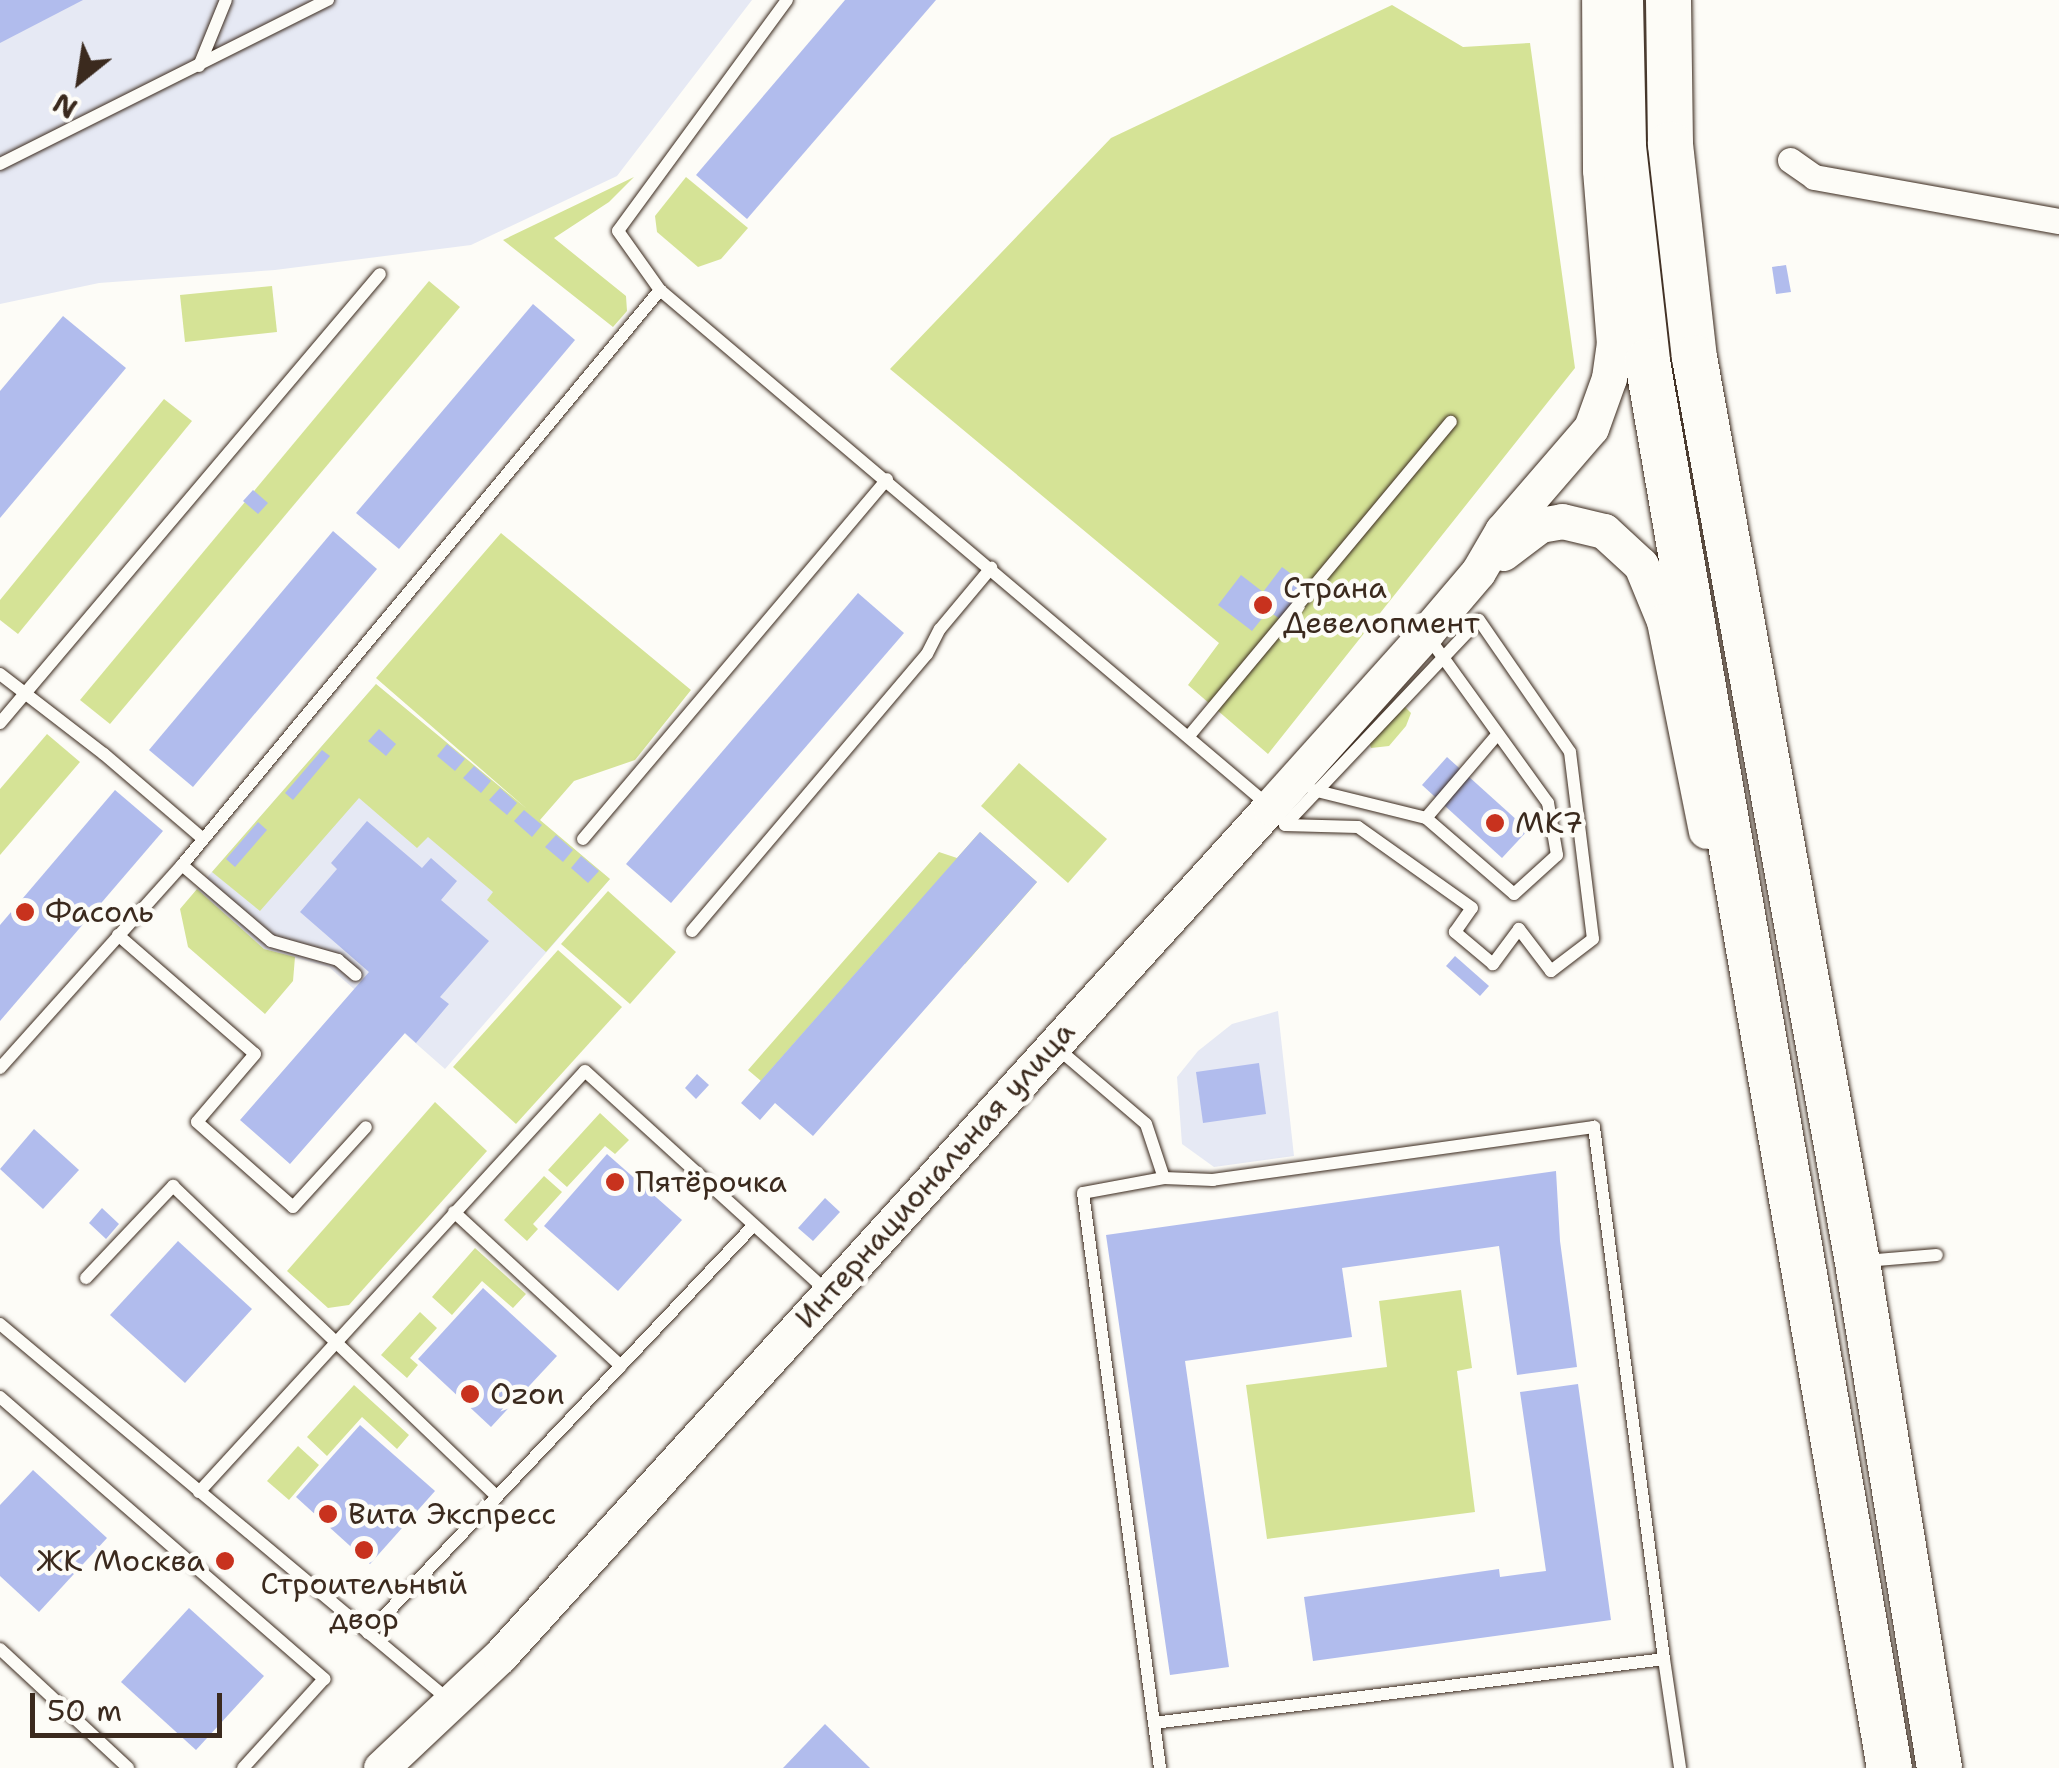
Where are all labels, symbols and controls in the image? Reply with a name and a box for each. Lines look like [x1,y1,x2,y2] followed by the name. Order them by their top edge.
[30,30,130,130] north arrow
[46,84,84,128] text: N
[1283,570,1479,640] place label: Страна Девелопмент
[1252,594,1274,616] marker: Страна Девелопмент
[1515,805,1583,841] place label: МК7
[1484,812,1506,834] marker: МК7
[45,894,154,930] place label: Фасоль
[14,901,36,923] marker: Фасоль
[788,1014,1082,1336] street label: Интернациональная улица
[635,1164,787,1200] place label: Пятёрочка
[604,1171,626,1193] marker: Пятёрочка
[490,1376,565,1412] place label: Ozon
[459,1383,481,1405] marker: Ozon
[348,1496,556,1532] place label: Вита Экспресс
[317,1503,339,1525] marker: Вита Экспресс
[353,1539,375,1561] marker: Строительный двор
[36,1543,205,1579] place label: ЖК Москва
[214,1550,236,1572] marker: ЖК Москва
[260,1566,468,1636] place label: Строительный двор
[35,1673,228,1735] scale bar
[47,1690,122,1731] text: 50 m

